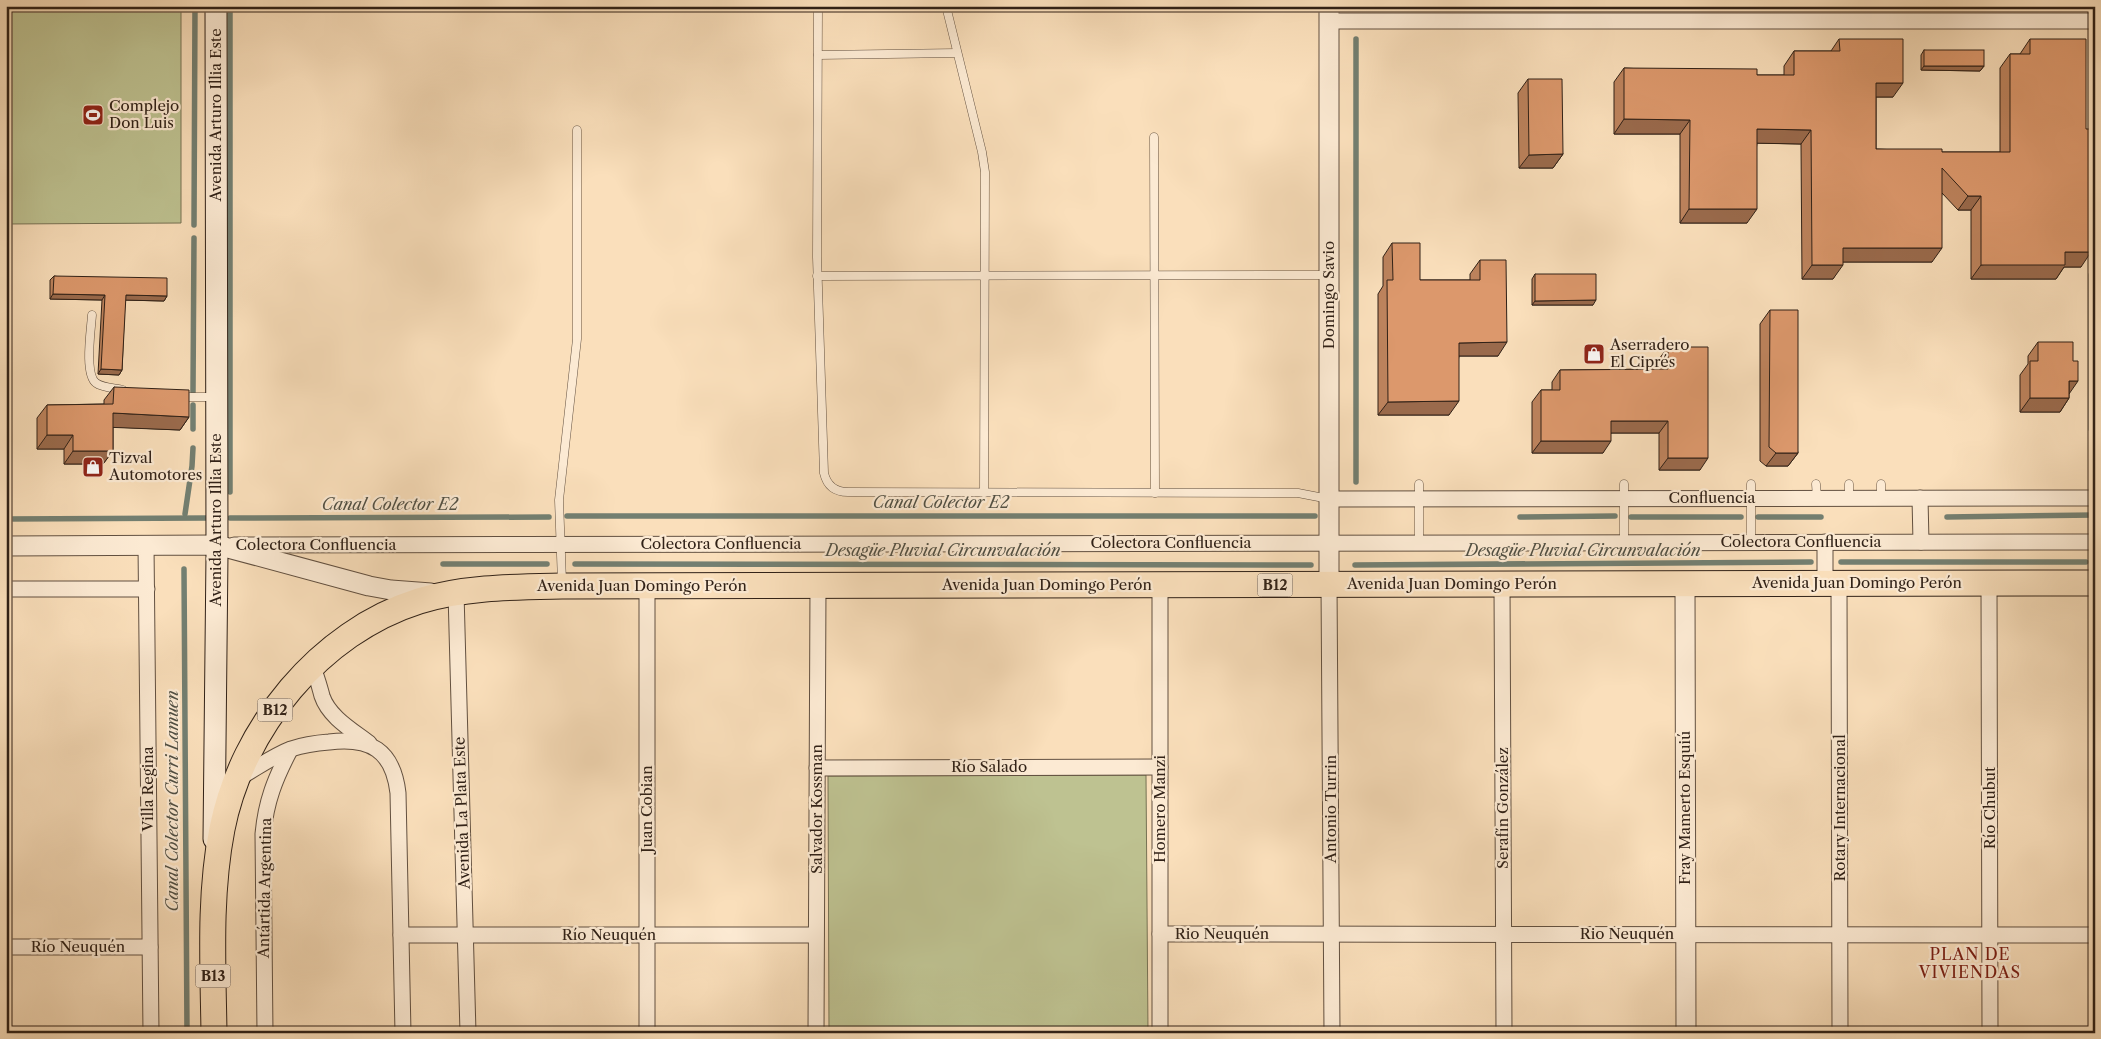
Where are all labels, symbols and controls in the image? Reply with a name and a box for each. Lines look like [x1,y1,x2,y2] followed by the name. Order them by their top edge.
[206,28,225,203] street label: Avenida Arturo Illia Este
[109,96,179,132] place label: Complejo Don Luis
[81,103,105,127] sports icon: Complejo Don Luis
[1319,241,1338,349] street label: Domingo Savio
[1609,335,1689,371] place label: Aserradero El Ciprés
[1582,342,1606,366] shop icon: Aserradero El Ciprés
[206,433,225,608] street label: Avenida Arturo Illia Este
[108,448,202,484] place label: Tizval Automotores
[81,455,105,479] shop icon: Tizval Automotores
[1669,488,1756,507] street label: Confluencia
[873,492,1010,512] water label: Canal Colector E2
[322,494,459,514] water label: Canal Colector E2
[1721,532,1882,551] street label: Colectora Confluencia
[1091,533,1252,552] street label: Colectora Confluencia
[641,534,802,553] street label: Colectora Confluencia
[236,535,397,554] street label: Colectora Confluencia
[823,540,1061,560] water label: Desagüe Pluvial Circunvalación
[1463,540,1701,560] water label: Desagüe Pluvial Circunvalación
[1751,573,1962,592] street label: Avenida Juan Domingo Perón
[1258,574,1292,596] road number: B12
[1346,574,1557,593] street label: Avenida Juan Domingo Perón
[941,575,1152,594] street label: Avenida Juan Domingo Perón
[536,576,747,595] street label: Avenida Juan Domingo Perón
[162,690,182,912] water label: Canal Colector Curri Lamuen
[258,698,292,722] road number: B12
[1675,731,1694,885] street label: Fray Mamerto Esquiú
[1830,734,1849,882] street label: Rotary Internacional
[449,736,474,891] street label: Avenida La Plata Este
[807,744,826,874] street label: Salvador Kossman
[138,746,157,833] street label: Villa Regina
[1493,747,1512,869] street label: Serafín González
[1321,754,1340,864] street label: Antonio Turrin
[1150,755,1169,863] street label: Homero Manzi
[951,757,1027,776] street label: Río Salado
[637,765,656,855] street label: Juan Cobian
[1980,766,1999,849] street label: Río Chubut
[254,818,275,959] street label: Antártida Argentina
[1175,924,1270,943] street label: Rio Neuquén
[1580,924,1675,943] street label: Rio Neuquén
[562,925,657,944] street label: Río Neuquén
[31,937,126,956] street label: Río Neuquén
[1918,944,2021,982] district label: PLAN DE VIVIENDAS
[196,964,230,988] road number: B13

